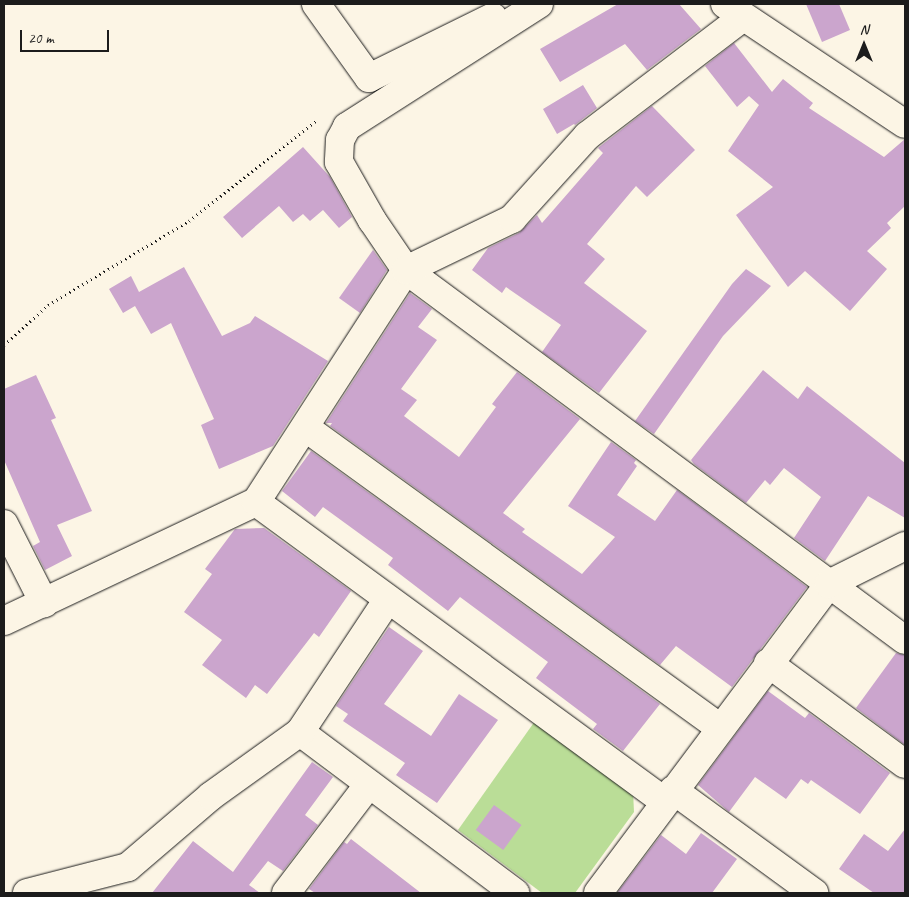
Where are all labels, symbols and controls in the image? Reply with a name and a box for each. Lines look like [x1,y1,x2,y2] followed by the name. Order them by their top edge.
[22,20,111,52] scale bar
[839,20,889,70] north arrow
[860,21,868,38] text: N
[28,29,54,48] text: 20 m

